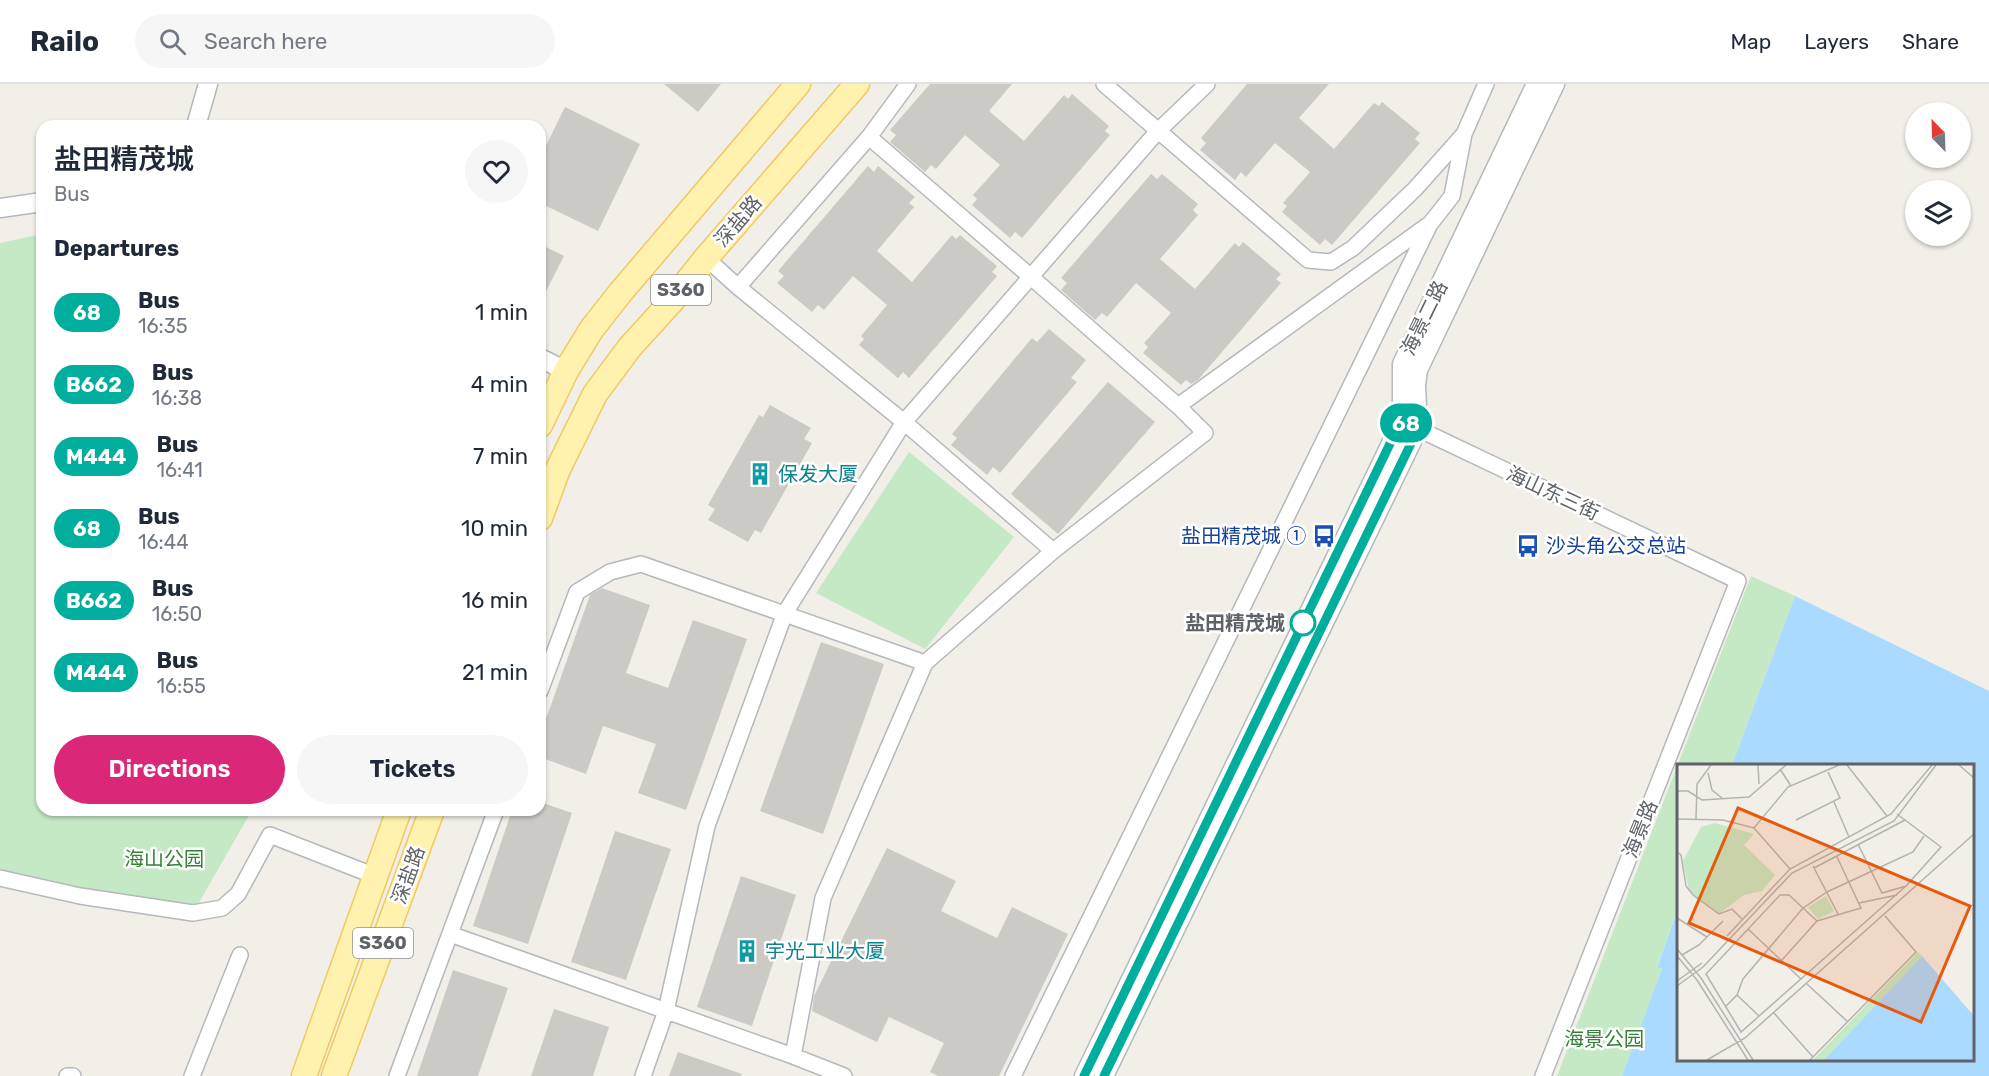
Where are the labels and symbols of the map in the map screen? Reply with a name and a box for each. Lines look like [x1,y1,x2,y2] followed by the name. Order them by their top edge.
[1905,102,1971,168] north arrow
[709,190,767,252] street label: 深盐路
[651,275,711,305] road number: S360
[1396,277,1452,359] street label: 海景二路
[1379,404,1433,442] line badge: 68
[747,461,773,487] building icon: 保发大厦
[1503,461,1603,525] street label: 海山东三街
[778,462,858,486] place label: 保发大厦
[1311,523,1337,549] bus stop icon: 盐田精茂城 ①
[1181,524,1306,548] place label: 盐田精茂城 ①
[1515,533,1541,559] bus stop icon: 沙头角公交总站
[1546,534,1686,558] place label: 沙头角公交总站
[1290,610,1316,636] marker: 盐田精茂城
[1185,611,1285,635] place label: 盐田精茂城
[1677,764,1974,1061] inset map
[1618,797,1662,861] street label: 海景路
[386,843,430,907] street label: 深盐路
[124,847,204,871] park label: 海山公园
[353,928,413,958] road number: S360
[734,938,760,964] building icon: 宇光工业大厦
[765,939,885,963] place label: 宇光工业大厦
[1564,1027,1644,1051] park label: 海景公园

